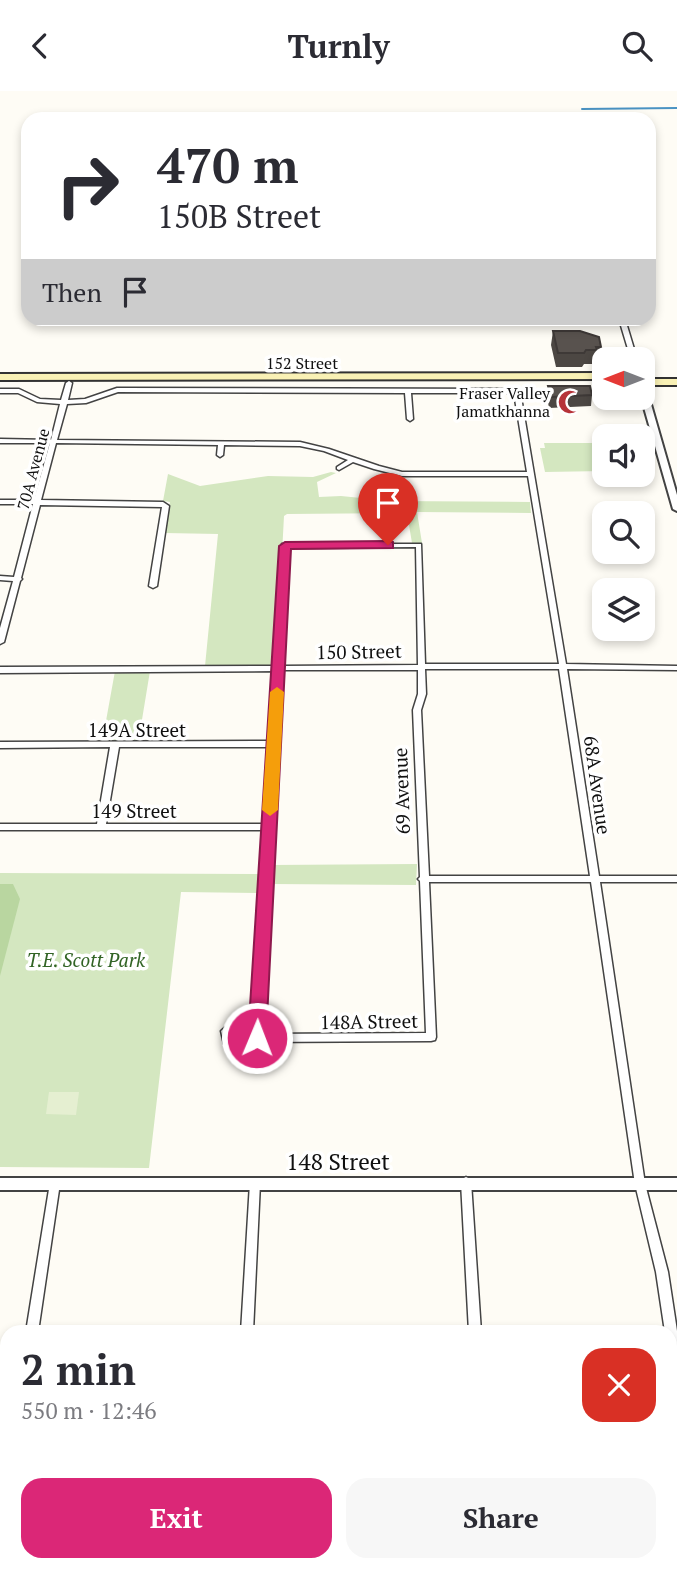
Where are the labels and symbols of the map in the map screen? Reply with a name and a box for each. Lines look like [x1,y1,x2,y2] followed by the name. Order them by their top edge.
[592,347,654,409] north arrow
[266,352,338,374] street label: 152 Street
[456,382,551,422] place label: Fraser Valley Jamatkhanna
[556,388,584,416] mosque icon: Fraser Valley Jamatkhanna
[12,426,54,512] street label: 70A Avenue
[358,473,418,545] pin
[316,638,402,664] street label: 150 Street
[88,717,186,742] street label: 149A Street
[579,734,617,836] street label: 68A Avenue
[387,747,415,835] street label: 69 Avenue
[91,798,177,823] street label: 149 Street
[27,947,146,972] park label: T.E. Scott Park
[220,1001,294,1075] position arrow
[320,1008,418,1034] street label: 148A Street
[286,1146,390,1177] street label: 148 Street

